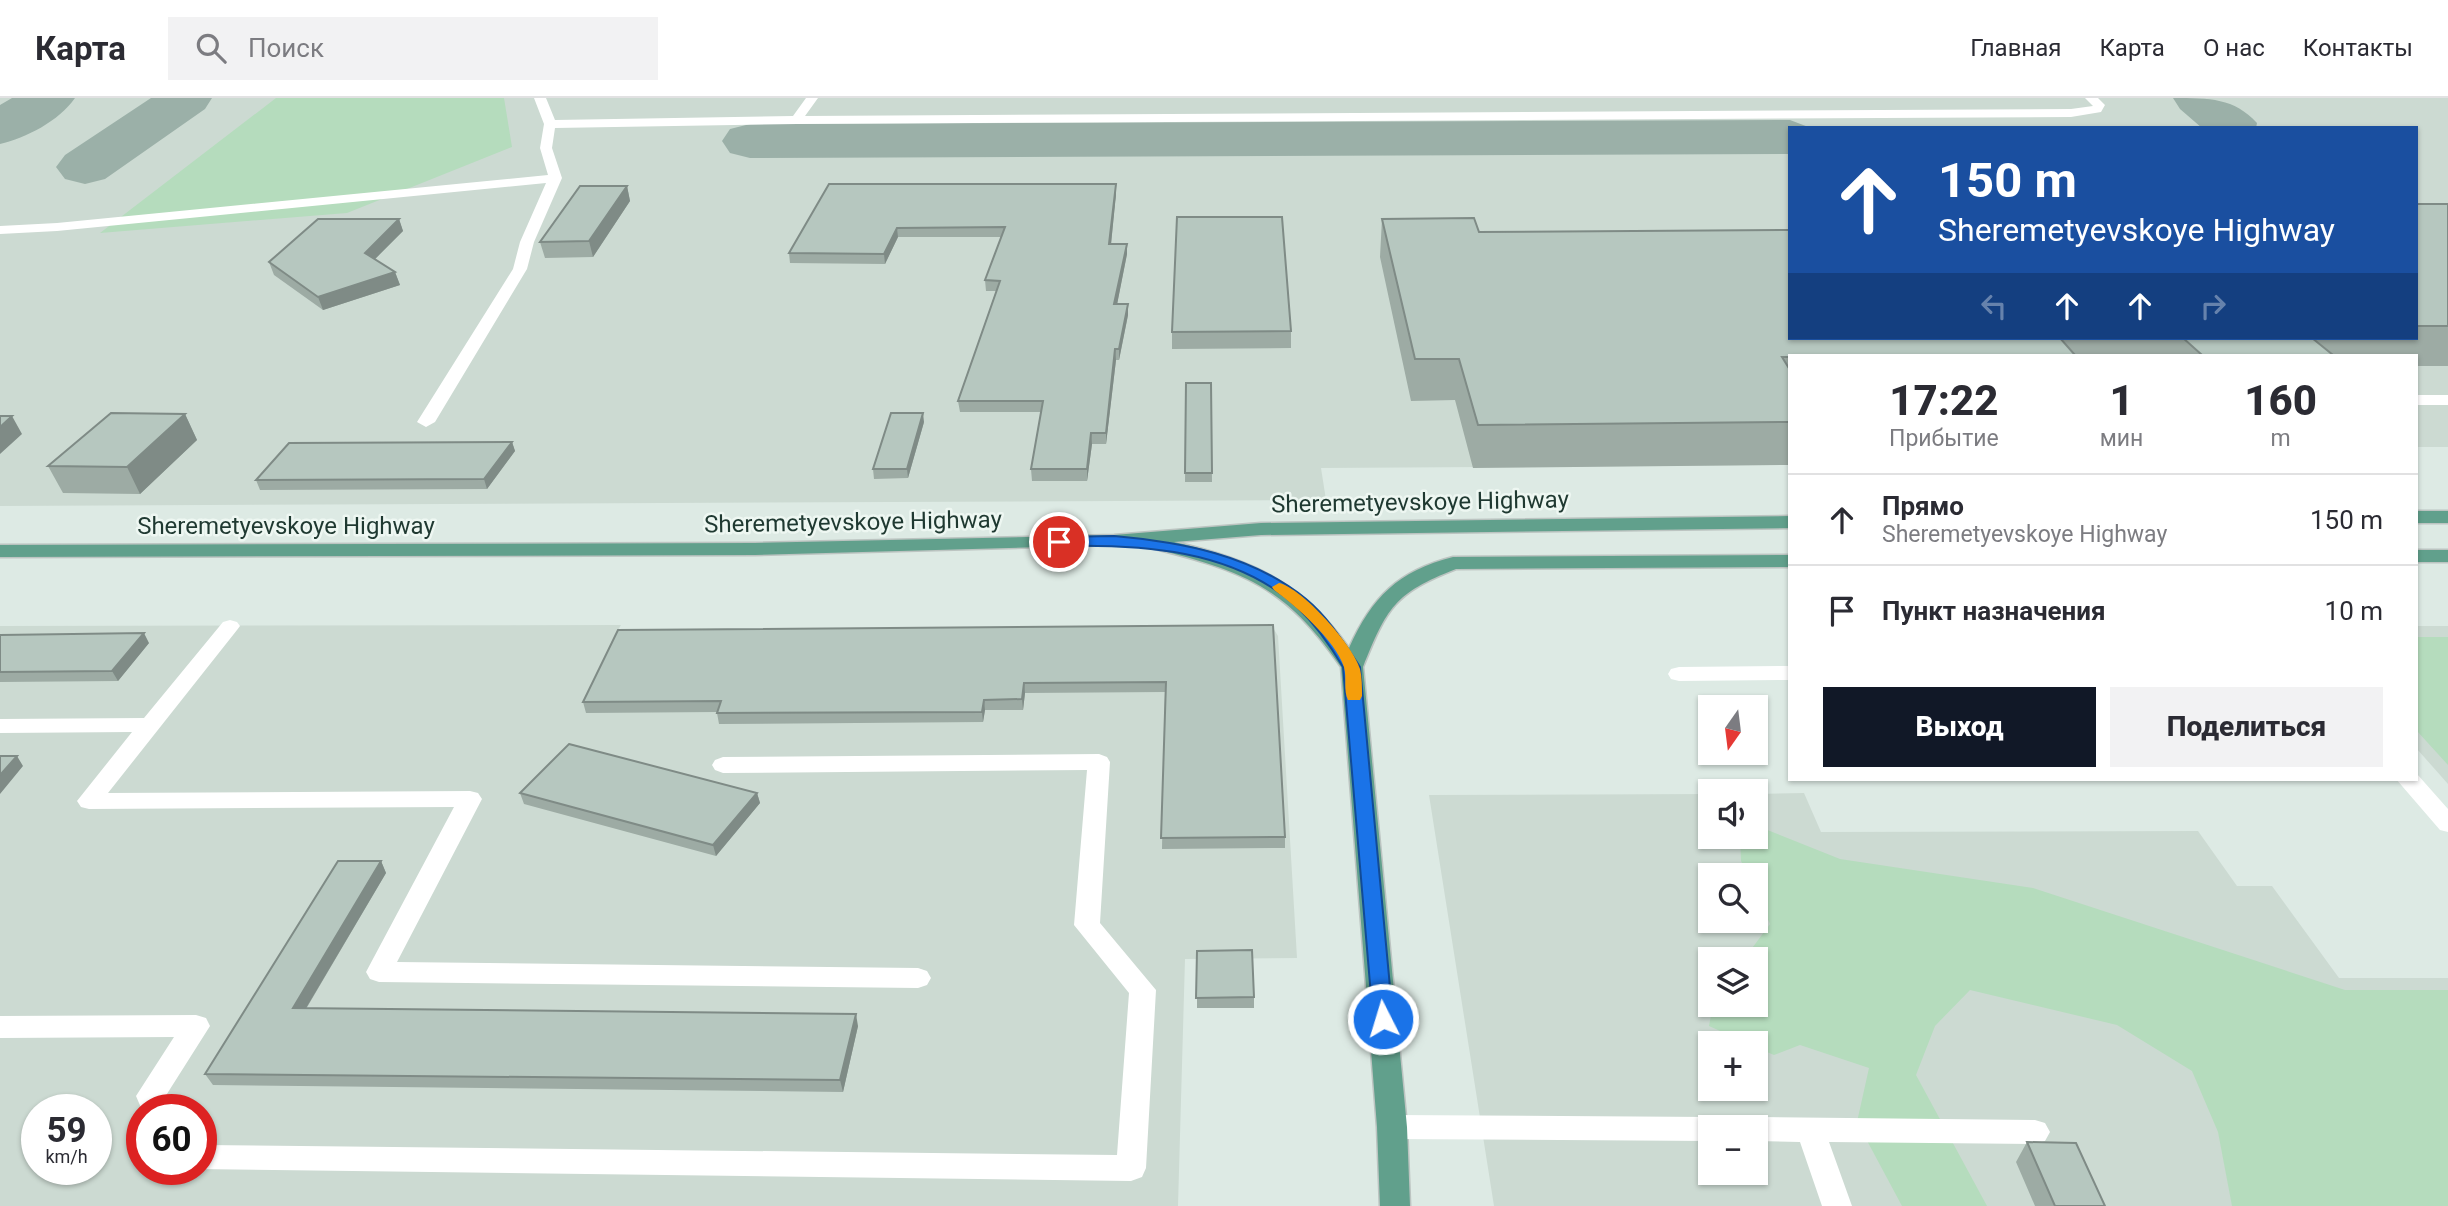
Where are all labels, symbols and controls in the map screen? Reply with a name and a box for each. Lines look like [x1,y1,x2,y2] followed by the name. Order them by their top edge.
[168,17,658,80] search box
[35,29,126,68] text: Карта
[192,29,230,67] icon: search
[248,33,324,63] text: Поиск
[1970,34,2061,62] text: Главная
[2099,34,2165,62] text: Карта
[2203,34,2265,62] text: О нас
[2303,34,2413,62] text: Контакты
[1938,152,2077,209] text: 150 m
[1823,154,1914,245] icon: ahead
[1938,211,2335,249] text: Sheremetyevskoye Highway
[1975,287,2013,325] icon: left
[2048,287,2086,325] icon: ahead
[2121,287,2159,325] icon: ahead
[2194,287,2232,325] icon: right
[1889,376,1998,425] text: 17:22
[2109,376,2134,425] text: 1
[2244,376,2317,425] text: 160
[1889,425,1999,452] text: Прибытие
[2100,425,2143,452] text: мин
[2271,425,2291,452] text: m
[1271,485,1570,519] street label: Sheremetyevskoye Highway
[1882,491,1964,521] text: Прямо
[1823,501,1861,539] icon: ahead
[704,505,1003,539] street label: Sheremetyevskoye Highway
[2310,505,2383,535] text: 150 m
[137,512,436,540] street label: Sheremetyevskoye Highway
[1029,512,1089,572] pin
[1882,521,2167,548] text: Sheremetyevskoye Highway
[1040,523,1078,561] icon: arrive
[1823,592,1861,630] icon: arrive
[1882,596,2106,626] text: Пункт назначения
[2325,596,2383,626] text: 10 m
[1823,687,2096,767] button: Выход
[2110,687,2383,767] button: Поделиться
[1698,695,1768,765] north arrow
[1698,695,1768,1185] map controls
[1698,779,1768,849] button: sound
[1698,863,1768,933] button: search
[1698,947,1768,1017] button: layers
[1346,982,1420,1056] position arrow
[1698,1031,1768,1101] button: +
[126,1094,217,1185] speed limit sign: 60
[46,1110,87,1151] text: 59
[1698,1115,1768,1185] button: −
[45,1146,88,1167] text: km/h

